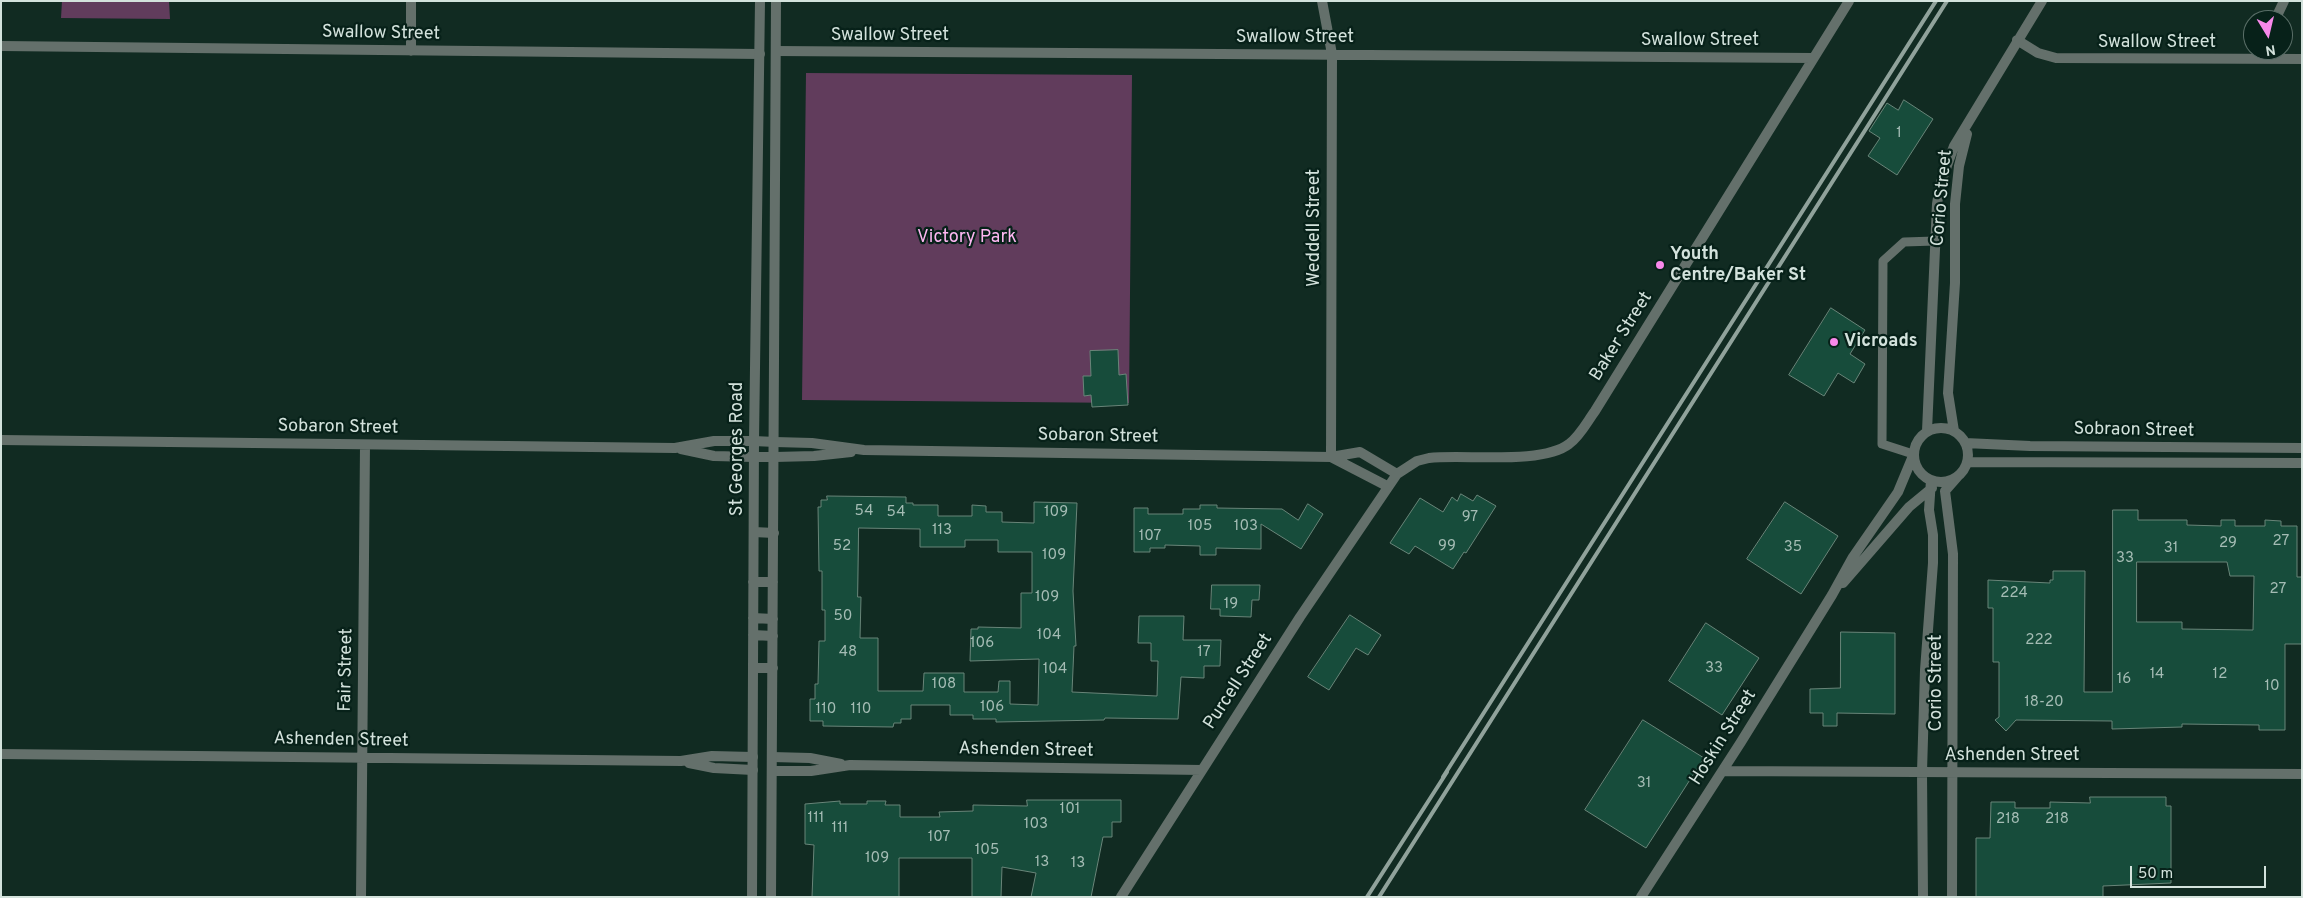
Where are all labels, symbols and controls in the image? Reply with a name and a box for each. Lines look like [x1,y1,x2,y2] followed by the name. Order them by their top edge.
[2243,10,2293,60] north arrow
[322,22,440,46] street label: Swallow Street
[831,25,949,47] street label: Swallow Street
[1236,27,1354,49] street label: Swallow Street
[1641,30,1759,52] street label: Swallow Street
[2098,32,2216,54] street label: Swallow Street
[2264,40,2277,59] text: N
[1896,125,1902,143] house number: 1
[1928,149,1958,247] street label: Corio Street
[1304,169,1326,287] street label: Weddell Street
[917,227,1017,249] park label: Victory Park
[1670,244,1806,286] place label: Youth Centre/Baker St
[1654,259,1666,271] marker: Youth Centre/Baker St
[1586,288,1658,386] street label: Baker Street
[1844,331,1918,353] place label: Vicroads
[1828,336,1840,348] marker: Vicroads
[727,382,749,516] street label: St Georges Road
[277,416,399,440] street label: Sobaron Street
[2073,419,2195,443] street label: Sobraon Street
[1037,425,1159,449] street label: Sobaron Street
[855,503,873,521] house number: 54
[887,504,905,522] house number: 54
[1044,504,1068,522] house number: 109
[1462,509,1478,527] house number: 97
[1188,518,1212,536] house number: 105
[1234,518,1258,536] house number: 103
[932,522,952,540] house number: 113
[1139,528,1161,546] house number: 107
[2273,533,2289,551] house number: 27
[2219,535,2237,553] house number: 29
[833,538,851,556] house number: 52
[1438,538,1456,556] house number: 99
[1784,539,1802,557] house number: 35
[2164,540,2178,558] house number: 31
[1042,547,1066,565] house number: 109
[2116,550,2134,568] house number: 33
[2270,581,2286,599] house number: 27
[2000,585,2028,603] house number: 224
[1035,589,1059,607] house number: 109
[1224,596,1238,614] house number: 19
[834,608,852,626] house number: 50
[1037,627,1061,645] house number: 104
[335,628,359,712] street label: Fair Street
[1200,630,1278,734] street label: Purcell Street
[2025,632,2053,650] house number: 222
[1926,634,1948,732] street label: Corio Street
[970,635,994,653] house number: 106
[839,644,857,662] house number: 48
[1197,644,1211,662] house number: 17
[1705,660,1723,678] house number: 33
[1043,661,1067,679] house number: 104
[2150,666,2164,684] house number: 14
[2213,666,2227,684] house number: 12
[2117,671,2131,689] house number: 16
[932,676,956,694] house number: 108
[2264,678,2280,696] house number: 10
[1686,686,1762,790] street label: Hoskin Street
[2024,694,2064,712] house number: 18-20
[980,699,1004,717] house number: 106
[816,701,836,719] house number: 110
[851,701,871,719] house number: 110
[273,729,409,753] street label: Ashenden Street
[958,739,1094,763] street label: Ashenden Street
[1944,745,2080,767] street label: Ashenden Street
[1637,775,1651,793] house number: 31
[1060,801,1080,819] house number: 101
[808,810,824,828] house number: 111
[1996,811,2020,829] house number: 218
[2045,811,2069,829] house number: 218
[1024,816,1048,834] house number: 103
[832,820,848,838] house number: 111
[928,829,950,847] house number: 107
[975,842,999,860] house number: 105
[865,850,889,868] house number: 109
[1035,854,1049,872] house number: 13
[1071,855,1085,873] house number: 13
[2133,856,2269,888] scale bar
[2138,865,2173,884] text: 50 m

